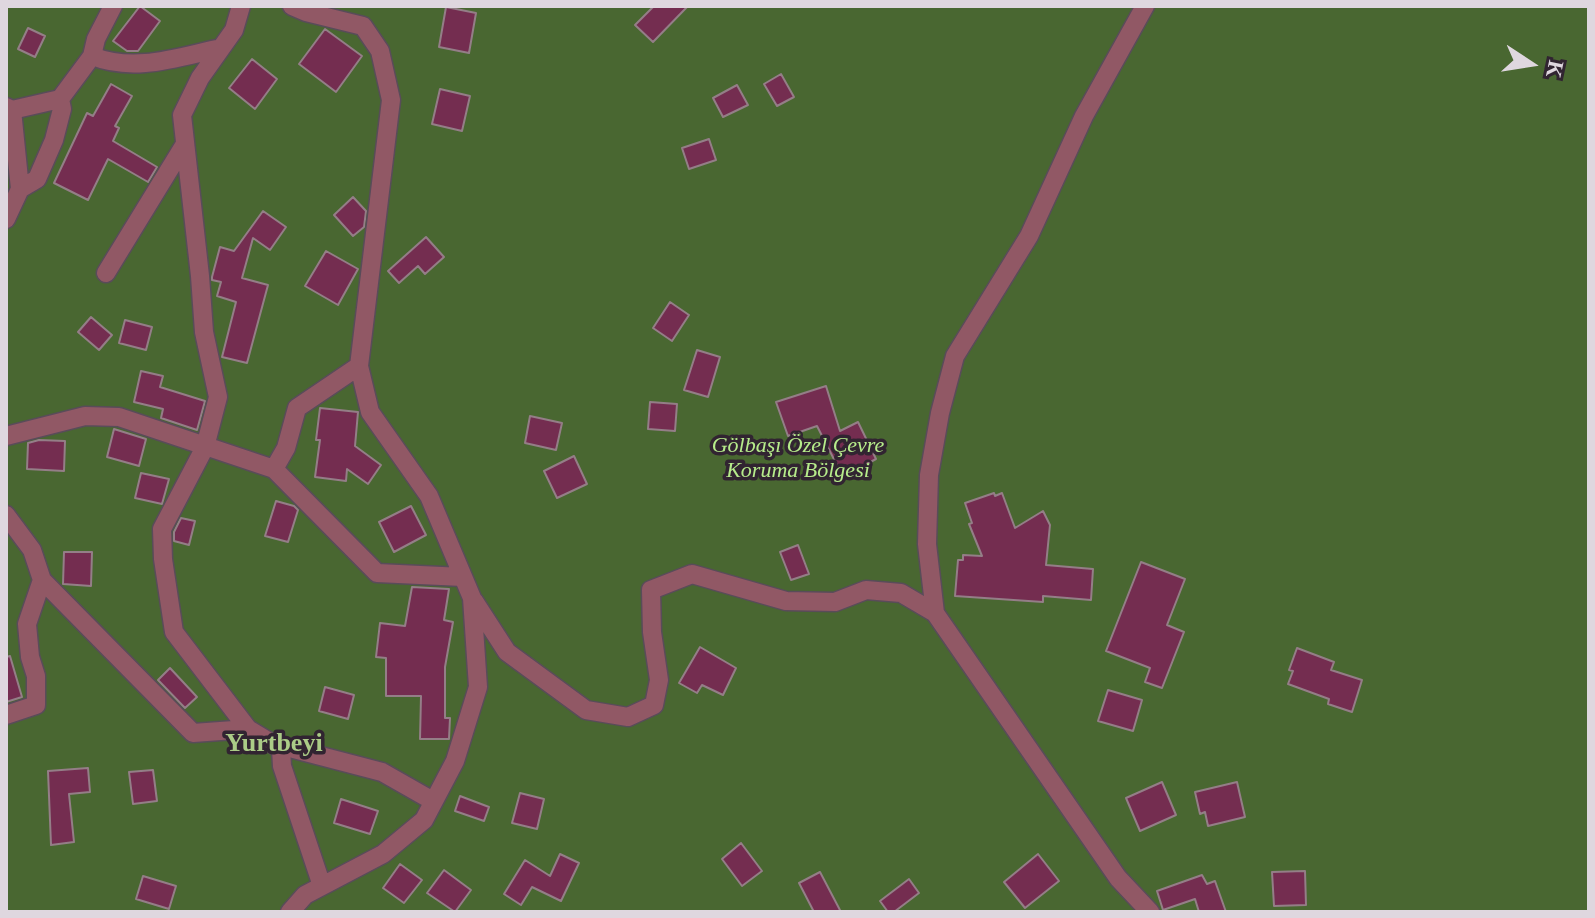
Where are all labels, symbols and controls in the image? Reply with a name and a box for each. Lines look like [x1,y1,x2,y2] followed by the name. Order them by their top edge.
[1491,24,1571,104] north arrow
[1541,58,1569,80] text: K
[712,433,884,484] park label: Gölbaşı Özel Çevre Koruma Bölgesi
[225,728,323,760] district label: Yurtbeyi

